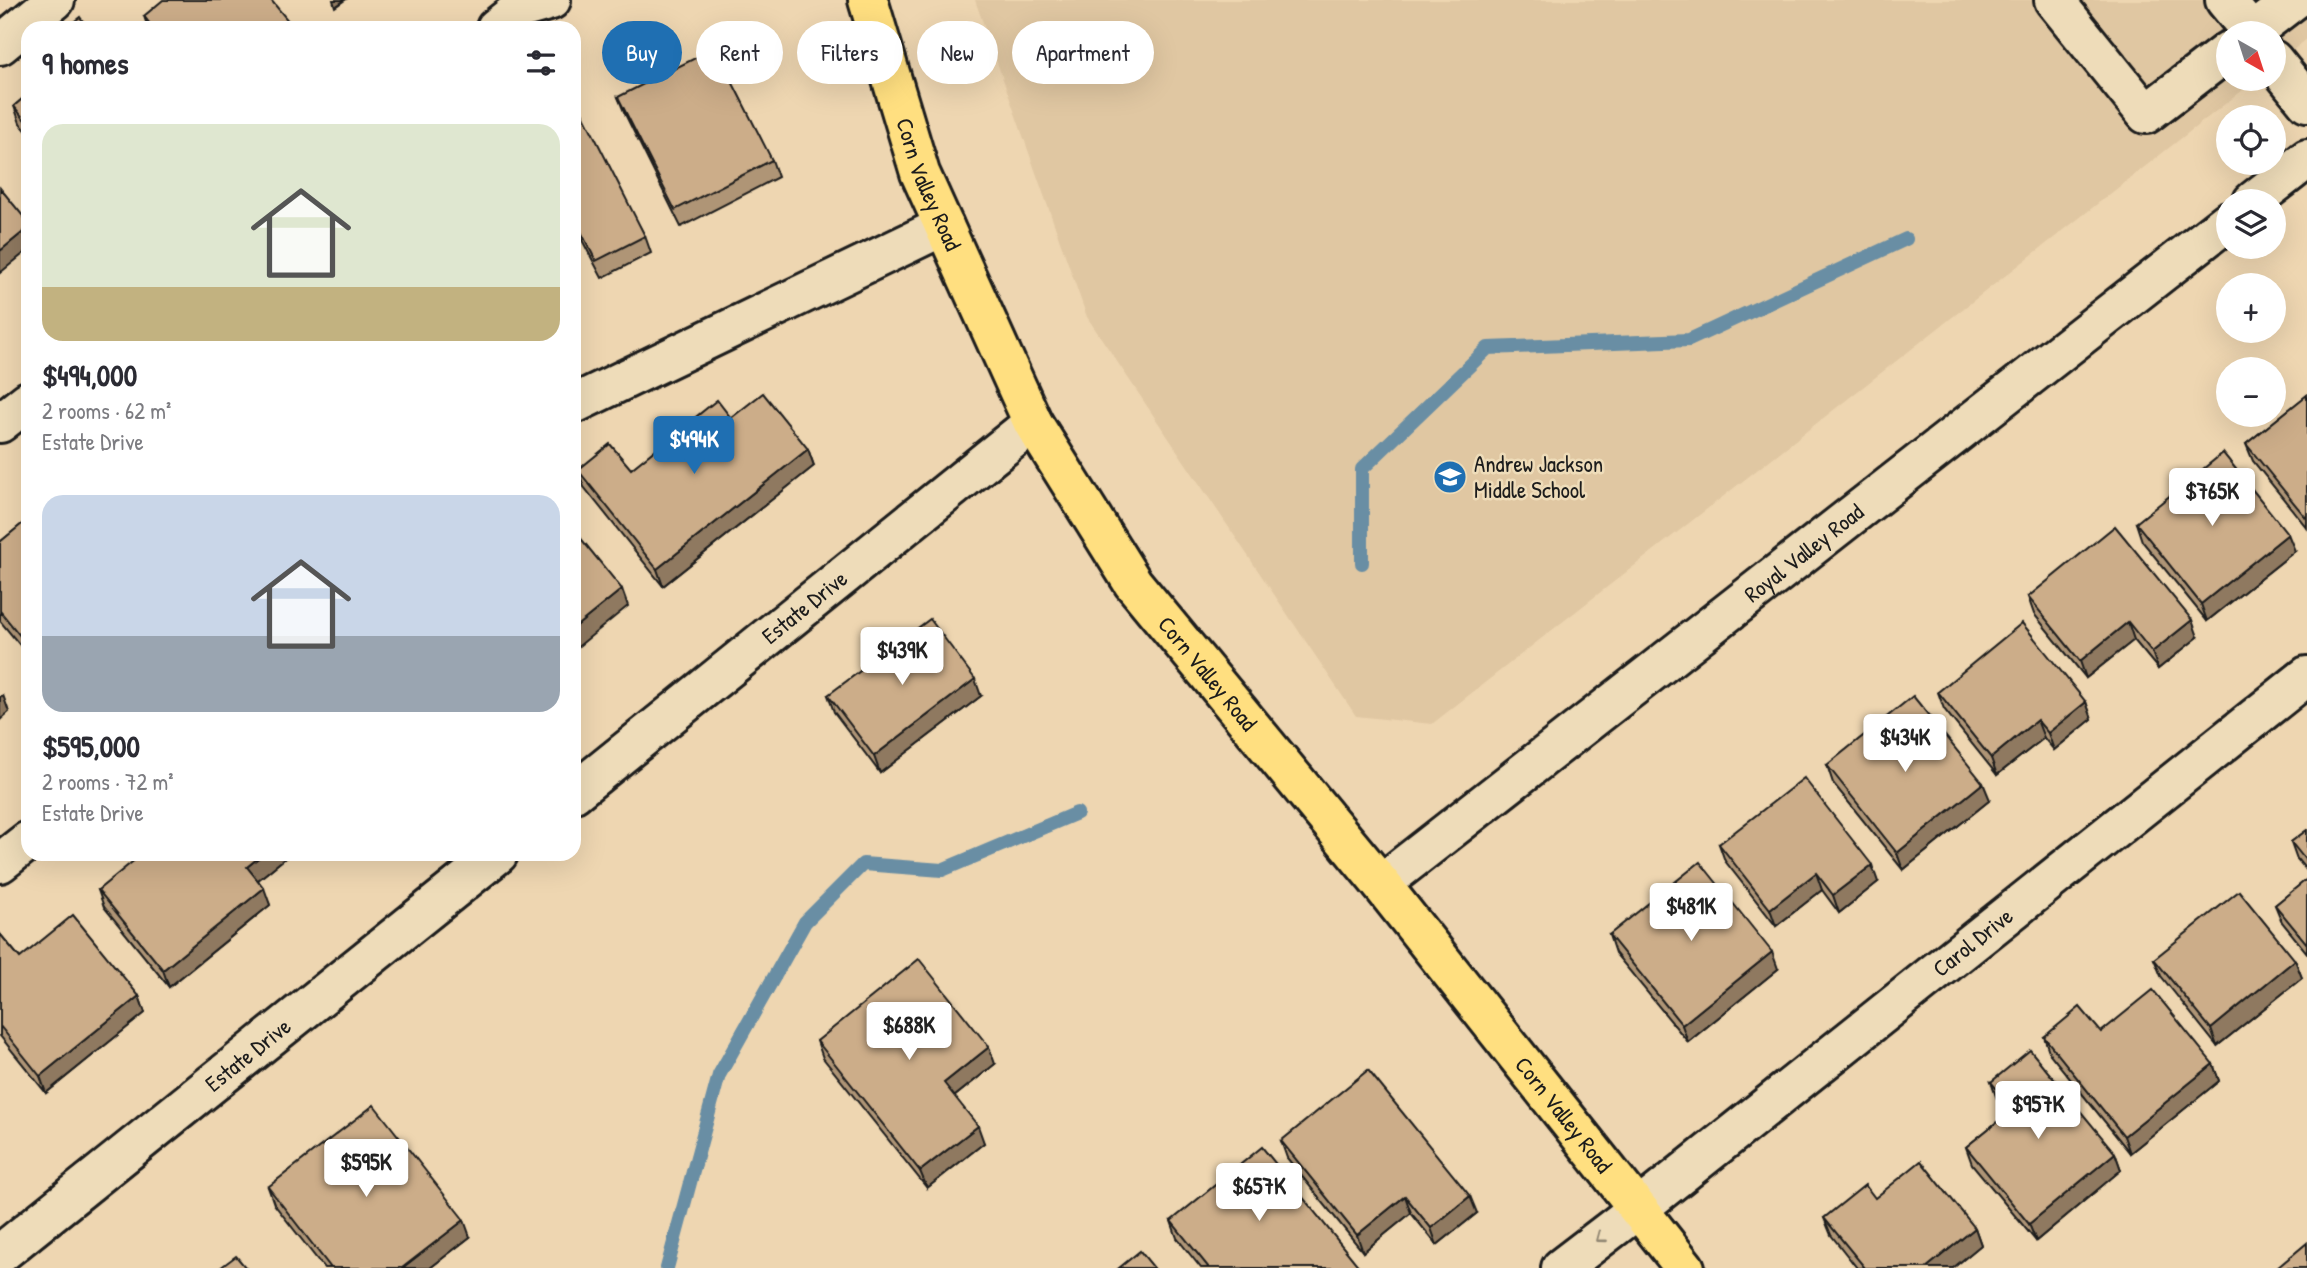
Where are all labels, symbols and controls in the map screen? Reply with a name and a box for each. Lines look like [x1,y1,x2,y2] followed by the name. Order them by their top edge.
[602,21,682,84] chip: Buy
[696,21,783,84] chip: Rent
[797,21,903,84] chip: Filters
[917,21,998,84] chip: New
[1012,21,1154,84] chip: Apartment
[2216,21,2286,91] north arrow
[2216,21,2286,427] map controls
[42,43,129,83] text: 9 homes
[522,44,560,82] icon: filters
[2216,105,2286,175] button: locate
[889,114,969,255] street label: Corn Valley Road
[238,170,364,296] icon: home
[2216,189,2286,259] button: layers
[2216,273,2286,343] button: +
[42,355,137,395] text: $494,000
[2216,357,2286,427] button: −
[42,395,171,426] text: 2 rooms · 62 m²
[645,416,743,476] pin: $494K
[669,423,719,454] text: $494K
[42,426,144,457] text: Estate Drive
[1474,448,1603,505] place label: Andrew Jackson Middle School
[1431,458,1469,496] school or university icon: Andrew Jackson Middle School
[2163,468,2261,528] pin: $765K
[2185,475,2239,506] text: $765K
[1737,496,1870,609] street label: Royal Valley Road
[238,541,364,667] icon: home
[755,563,853,651] street label: Estate Drive
[1151,609,1265,737] street label: Corn Valley Road
[853,628,951,687] pin: $439K
[876,634,928,665] text: $439K
[1856,714,1954,774] pin: $434K
[1879,721,1931,752] text: $434K
[42,726,140,766] text: $595,000
[42,766,174,797] text: 2 rooms · 72 m²
[42,797,144,828] text: Estate Drive
[1642,884,1740,943] pin: $481K
[1666,890,1716,921] text: $481K
[1926,900,2019,983] street label: Carol Drive
[860,1002,958,1062] pin: $688K
[883,1009,935,1040] text: $688K
[198,1011,297,1098] street label: Estate Drive
[1508,1050,1620,1179] street label: Corn Valley Road
[1989,1082,2087,1141] pin: $957K
[2011,1088,2065,1119] text: $957K
[317,1140,415,1199] pin: $595K
[340,1146,392,1177] text: $595K
[1210,1164,1308,1223] pin: $657K
[1232,1170,1286,1201] text: $657K
[1595,1230,1607,1243] one-way arrow

